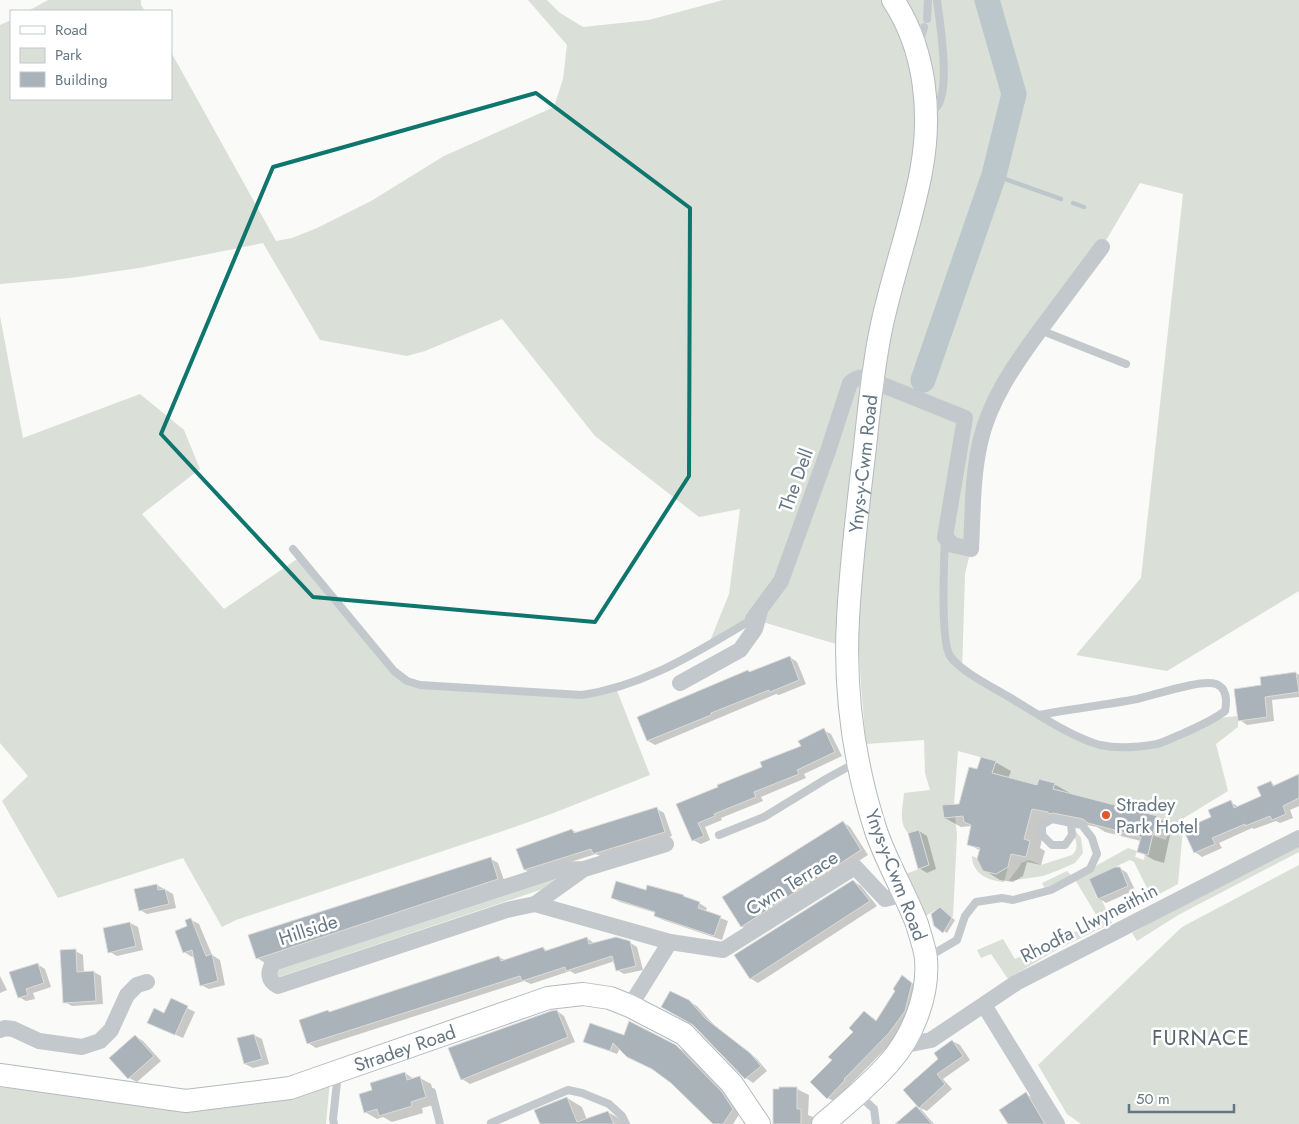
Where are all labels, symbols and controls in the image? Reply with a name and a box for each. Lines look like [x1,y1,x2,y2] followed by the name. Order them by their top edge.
[10,10,172,100] legend
[55,19,87,41] text: Road
[55,44,82,66] text: Park
[55,69,107,91] text: Building
[842,393,884,534] street label: Ynys-y-Cwm Road
[772,444,820,516] street label: The Dell
[1116,791,1198,840] place label: Stradey Park Hotel
[859,805,933,945] street label: Ynys-y-Cwm Road
[1100,809,1112,821] marker: Stradey Park Hotel
[741,844,844,922] street label: Cwm Terrace
[1016,877,1162,969] street label: Rhodfa Llwyneithin
[275,908,341,952] street label: Hillside
[350,1018,459,1078] street label: Stradey Road
[1152,1023,1250,1053] district label: FURNACE
[1129,1082,1234,1114] scale bar
[1136,1088,1170,1110] text: 50 m

